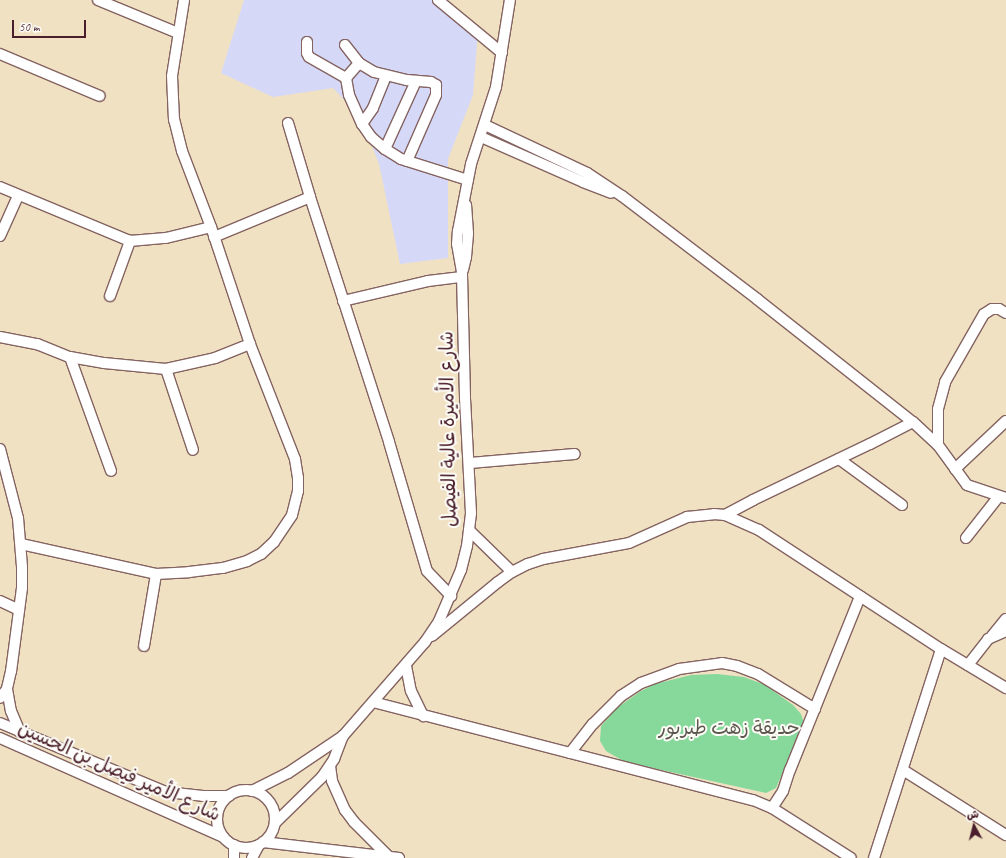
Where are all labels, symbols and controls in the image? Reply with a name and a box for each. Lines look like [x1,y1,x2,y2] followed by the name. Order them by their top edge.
[14,12,88,38] scale bar
[19,19,39,35] text: 50 m
[436,331,462,527] street label: شارع الأميرة عالية الفيصل
[14,717,224,827] street label: شارع الأمير فيصل بن الحسين
[658,718,800,740] park label: حديقة زهت طبربور
[954,806,994,846] north arrow
[966,806,979,822] text: ش

